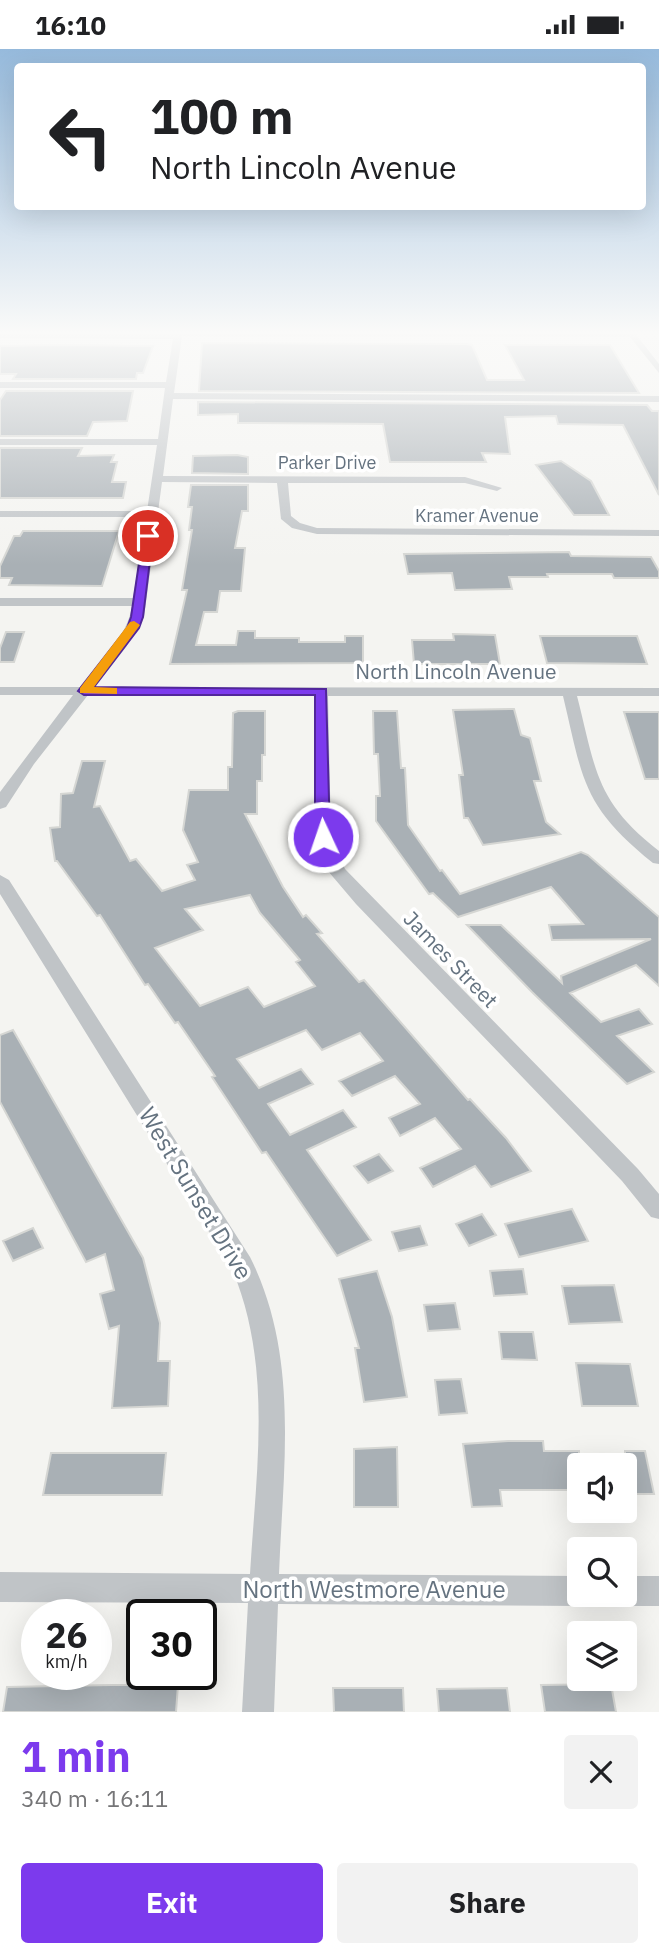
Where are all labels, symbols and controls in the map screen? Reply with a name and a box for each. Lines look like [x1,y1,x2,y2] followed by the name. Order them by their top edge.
[35,8,106,42] text: 16:10
[150,84,294,147] text: 100 m
[35,91,126,182] icon: left
[150,146,457,188] text: North Lincoln Avenue
[278,451,376,474] street label: Parker Drive
[415,504,539,527] street label: Kramer Avenue
[118,506,178,566] pin
[129,517,167,555] icon: arrive
[355,657,557,685] street label: North Lincoln Avenue
[286,800,360,874] position arrow
[398,904,504,1014] street label: James Street
[132,1101,260,1285] street label: West Sunset Drive
[567,1453,637,1691] map controls
[567,1453,637,1523] button: sound
[567,1537,637,1607] button: search
[242,1573,506,1605] street label: North Westmore Avenue
[126,1599,217,1690] speed limit sign: 30
[45,1612,88,1658] text: 26
[567,1621,637,1691] button: layers
[45,1650,88,1673] text: km/h
[21,1729,131,1784] text: 1 min
[564,1735,638,1809] button: close
[21,1783,168,1813] text: 340 m · 16:11
[21,1863,323,1943] button: Exit
[337,1863,638,1943] button: Share

